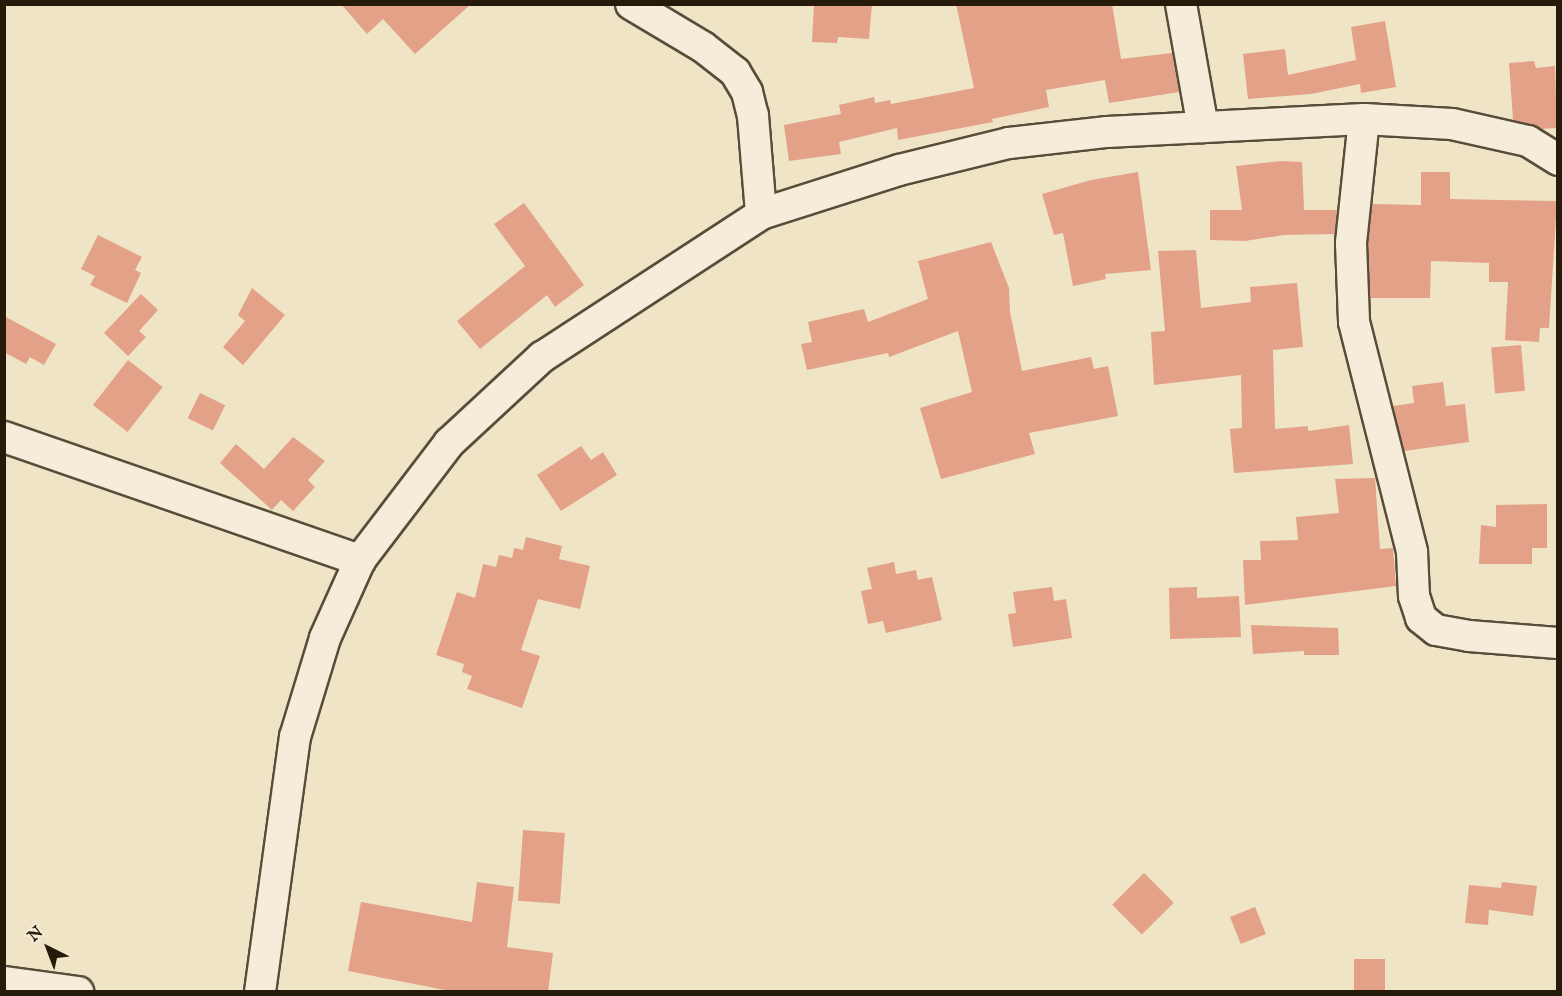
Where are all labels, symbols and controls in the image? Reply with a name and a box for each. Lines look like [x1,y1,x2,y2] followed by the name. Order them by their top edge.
[18,918,78,978] north arrow
[24,923,48,947] text: N

